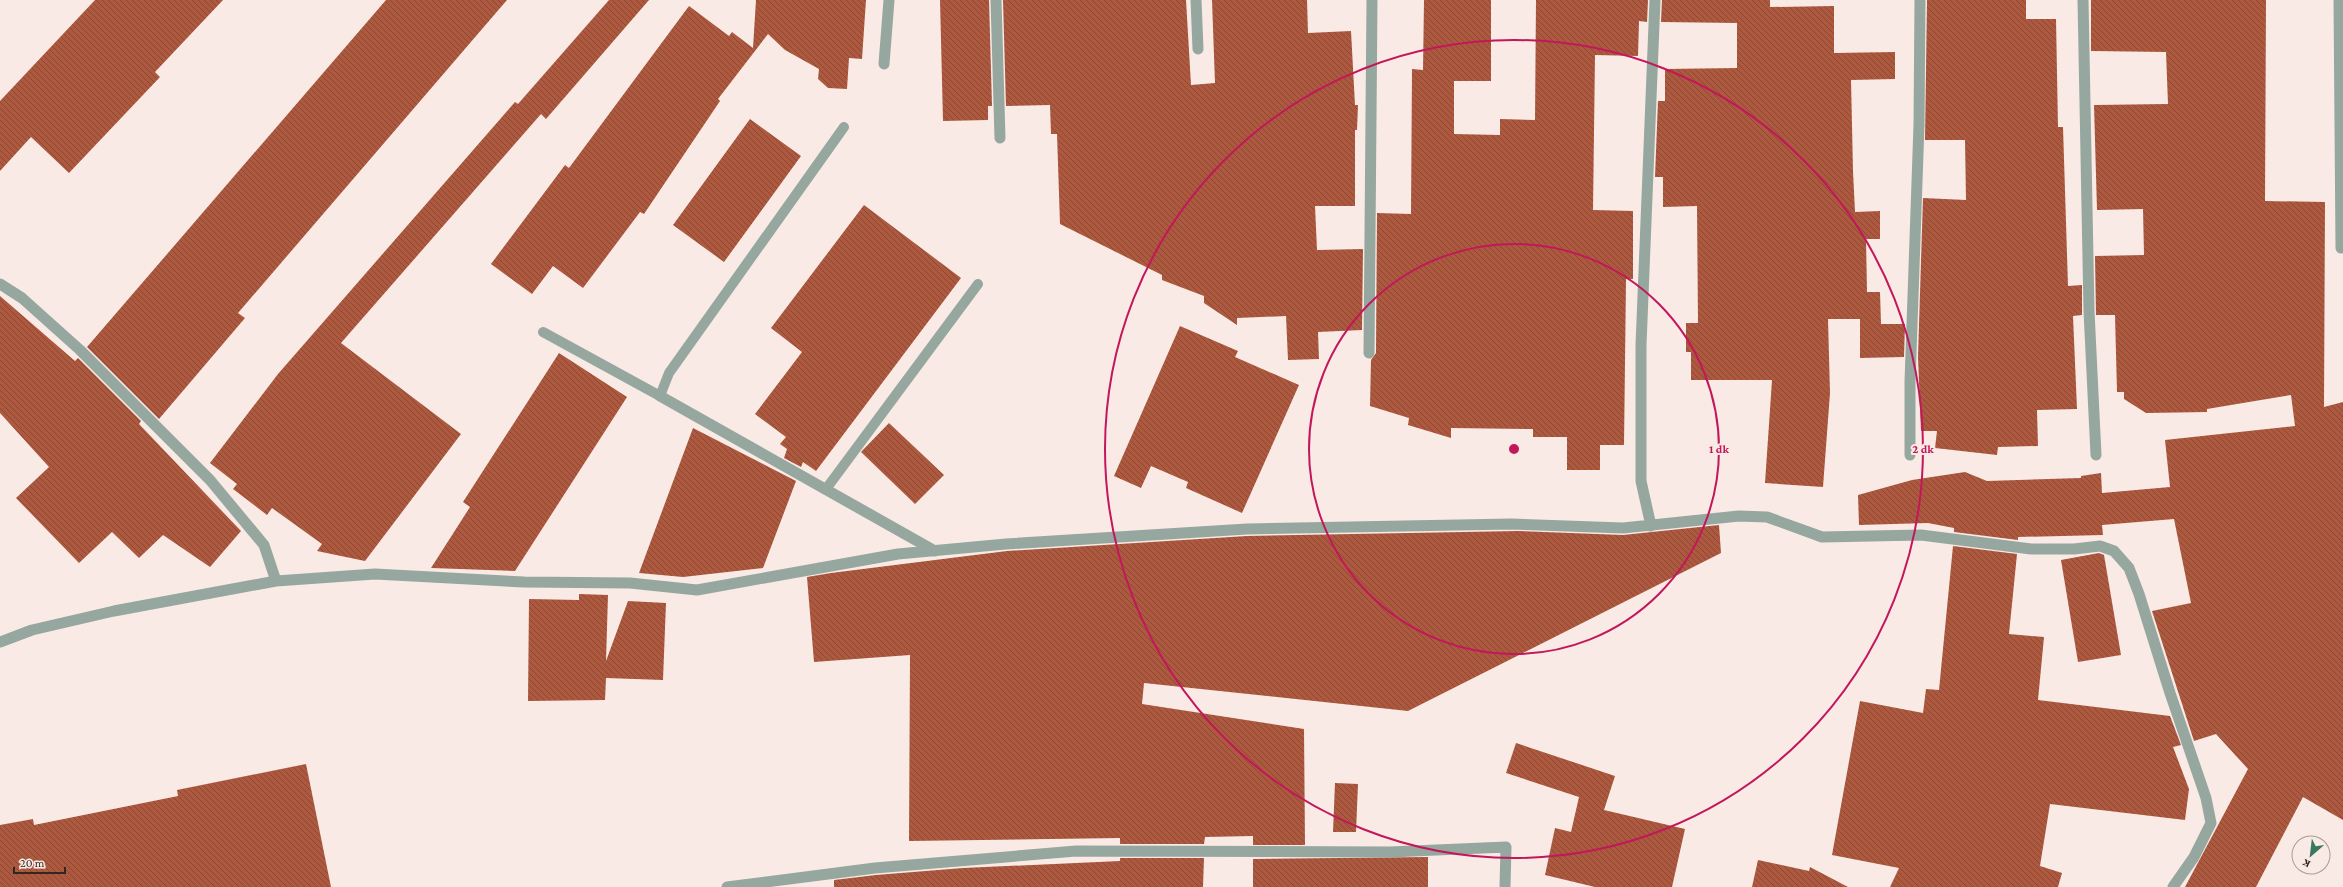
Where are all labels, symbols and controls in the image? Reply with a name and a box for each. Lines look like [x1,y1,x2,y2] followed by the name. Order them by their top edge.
[1507,442,1521,456] centre of rings
[1709,442,1729,456] text: 1 dk
[1912,442,1934,456] text: 2 dk
[2291,835,2331,875] north arrow
[14,849,65,875] scale bar
[20,856,45,870] text: 20 m
[2300,856,2312,871] text: K

